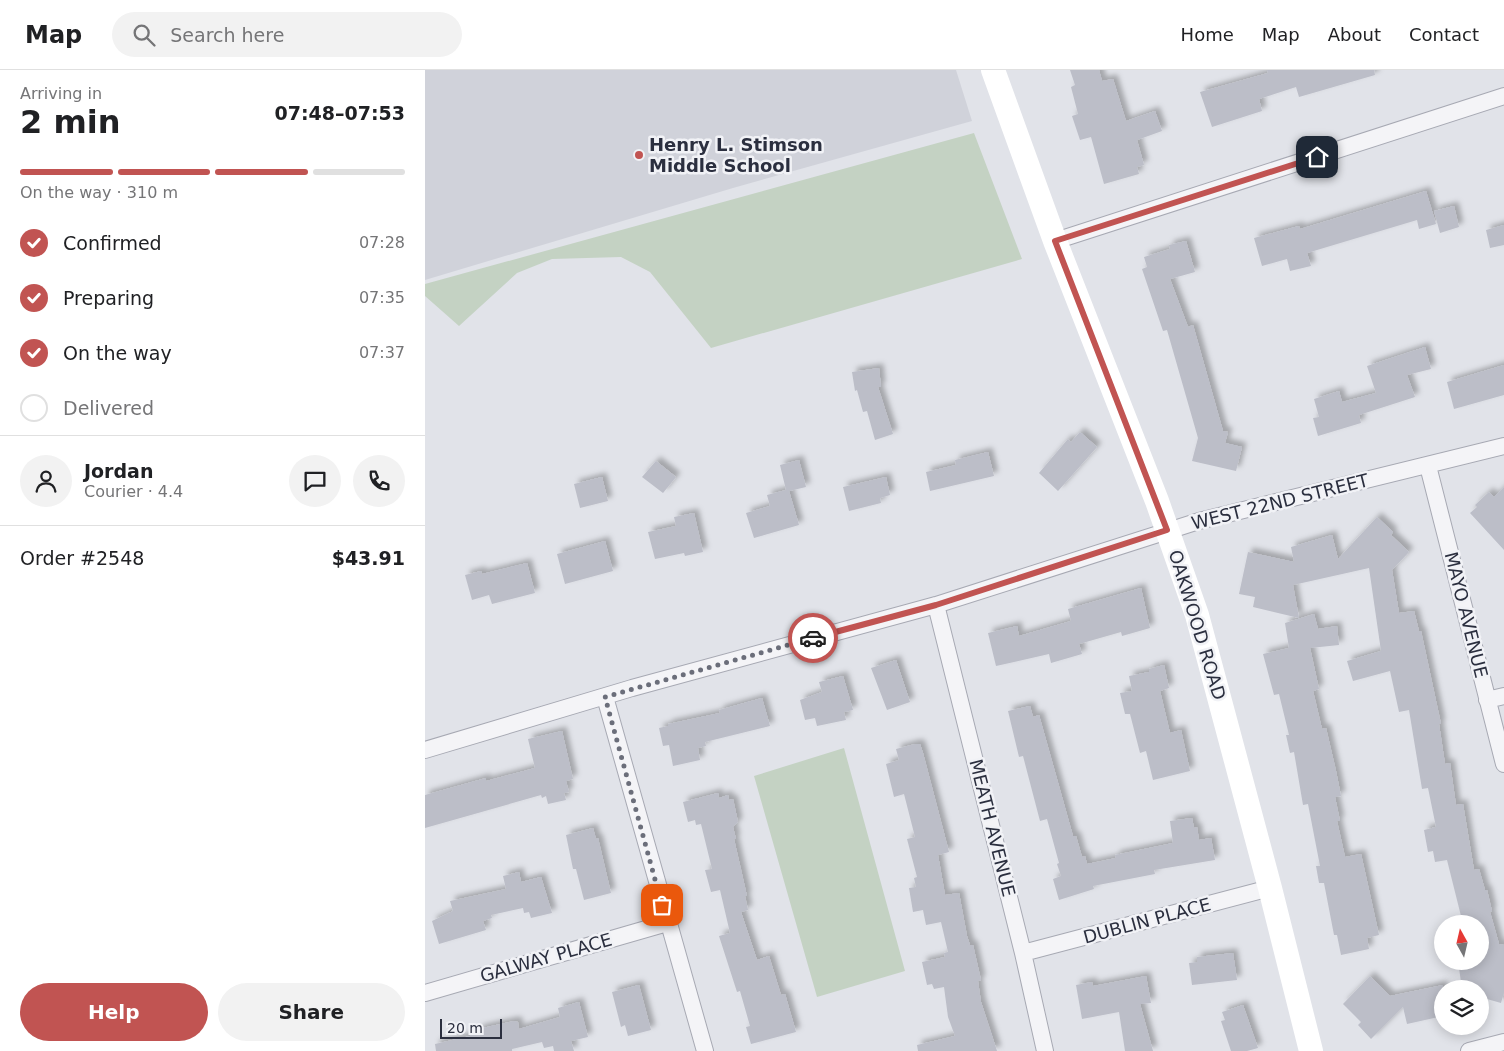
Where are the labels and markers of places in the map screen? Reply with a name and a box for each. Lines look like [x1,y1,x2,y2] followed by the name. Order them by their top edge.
[649,134,823,176] place label: Henry L. Stimson Middle School
[1296,136,1338,178] pin
[633,149,645,161] marker: Henry L. Stimson Middle School
[641,884,683,926] pin

